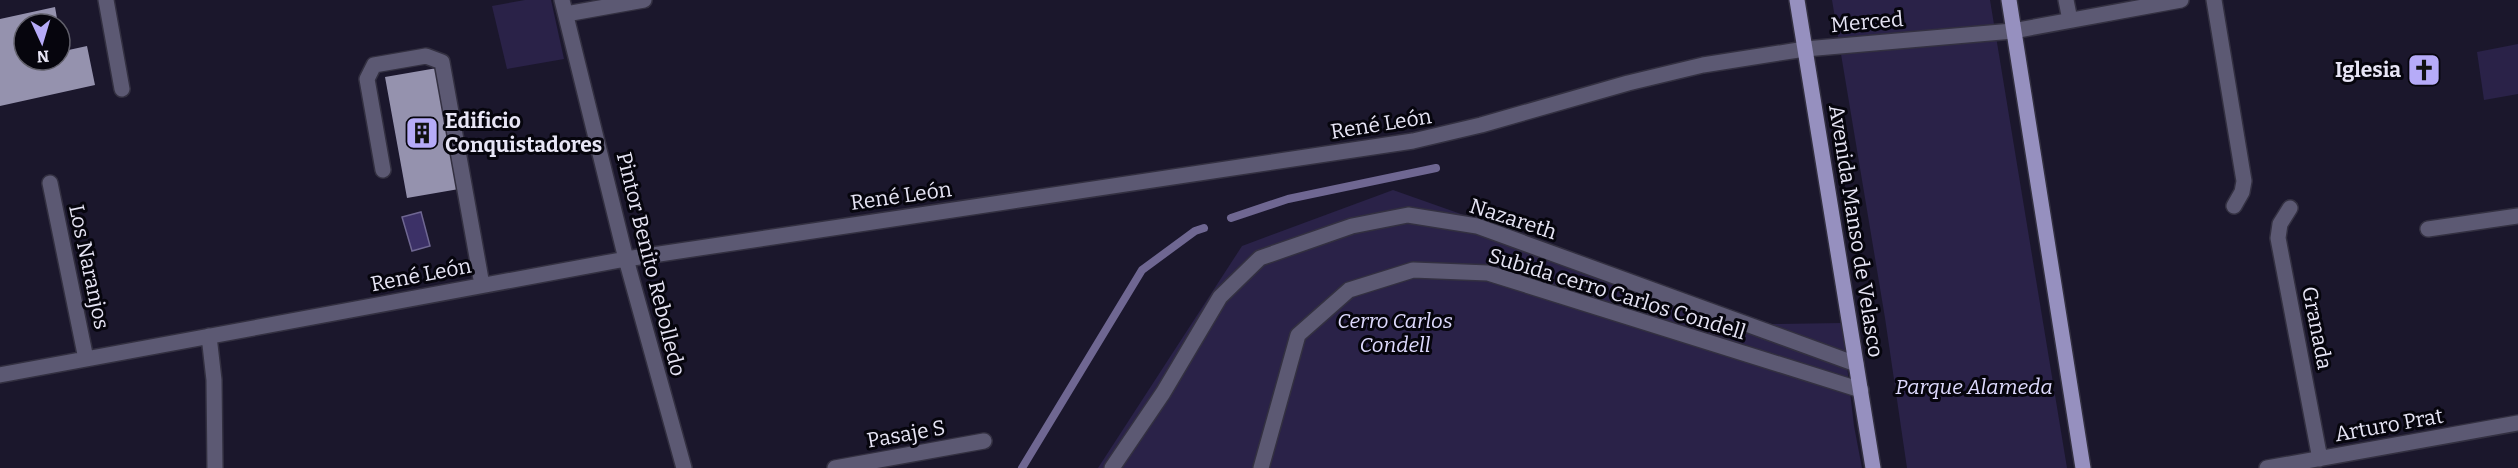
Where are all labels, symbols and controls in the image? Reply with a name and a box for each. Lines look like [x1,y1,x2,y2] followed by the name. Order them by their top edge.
[1830,6,1904,38] street label: Merced
[12,12,72,72] north arrow
[36,47,50,66] text: N
[2406,52,2442,88] church icon: Iglesia
[2335,57,2401,83] place label: Iglesia
[1329,103,1433,145] street label: René León
[1823,103,1889,359] street label: Avenida Manso de Velasco
[445,108,602,158] place label: Edificio Conquistadores
[404,115,440,151] building icon: Edificio Conquistadores
[611,149,691,379] street label: Pintor Benito Rebolledo
[849,176,953,216] street label: René León
[1466,193,1560,245] street label: Nazareth
[63,202,115,332] street label: Los Naranjos
[1485,242,1749,346] street label: Subida cerro Carlos Condell
[368,253,474,297] street label: René León
[2296,284,2338,372] street label: Granada
[1337,308,1453,358] park label: Cerro Carlos Condell
[1895,374,2053,400] park label: Parque Alameda
[2333,403,2446,447] street label: Arturo Prat
[865,414,947,454] street label: Pasaje S

